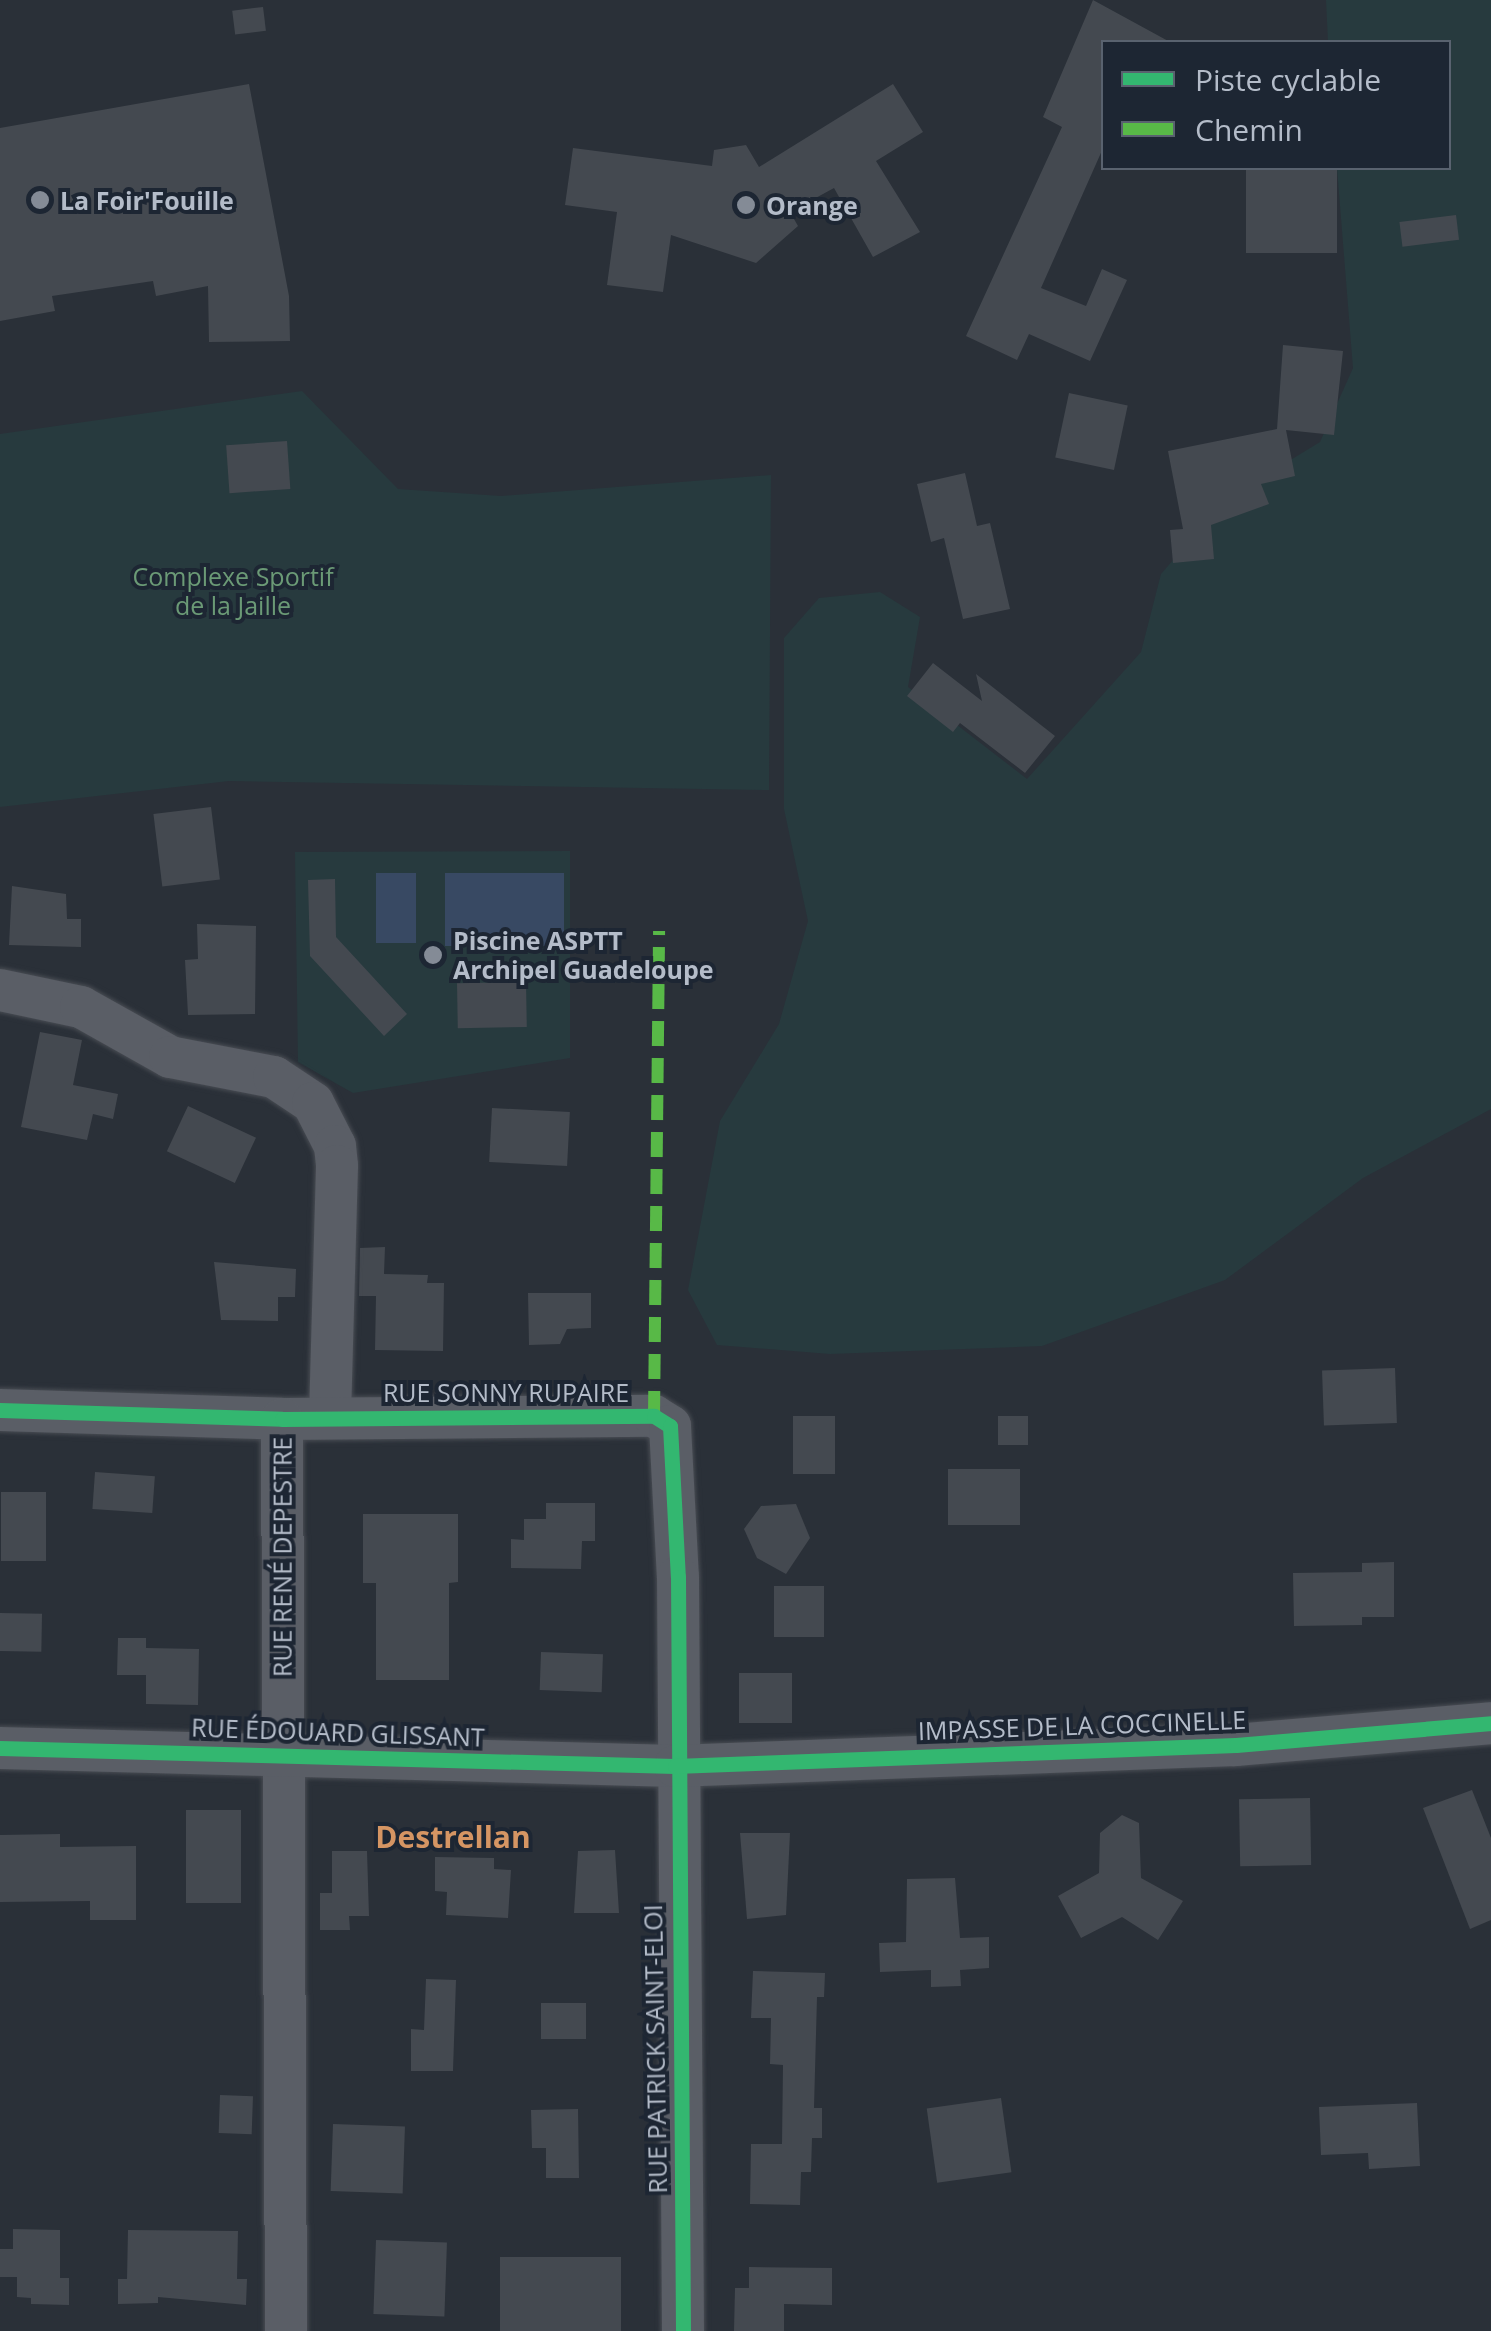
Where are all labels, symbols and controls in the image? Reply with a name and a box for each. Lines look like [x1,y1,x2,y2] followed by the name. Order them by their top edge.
[1101,40,1451,170] legend
[1195,59,1381,100] text: Piste cyclable
[1195,109,1303,150] text: Chemin
[60,185,234,215] place label: La Foir'Fouille
[29,189,51,211] marker: La Foir'Fouille
[766,190,858,220] place label: Orange
[735,194,757,216] marker: Orange
[132,562,334,621] park label: Complexe Sportif de la Jaille
[453,926,714,985] place label: Piscine ASPTT Archipel Guadeloupe
[422,944,444,966] marker: Piscine ASPTT Archipel Guadeloupe
[383,1377,629,1407] street label: RUE SONNY RUPAIRE
[267,1437,297,1677] street label: RUE RENÉ DEPESTRE
[917,1704,1247,1746] street label: IMPASSE DE LA COCCINELLE
[191,1712,485,1752] street label: RUE ÉDOUARD GLISSANT
[375,1819,531,1855] district label: Destrellan
[637,1904,673,2194] street label: RUE PATRICK SAINT-ELOI

